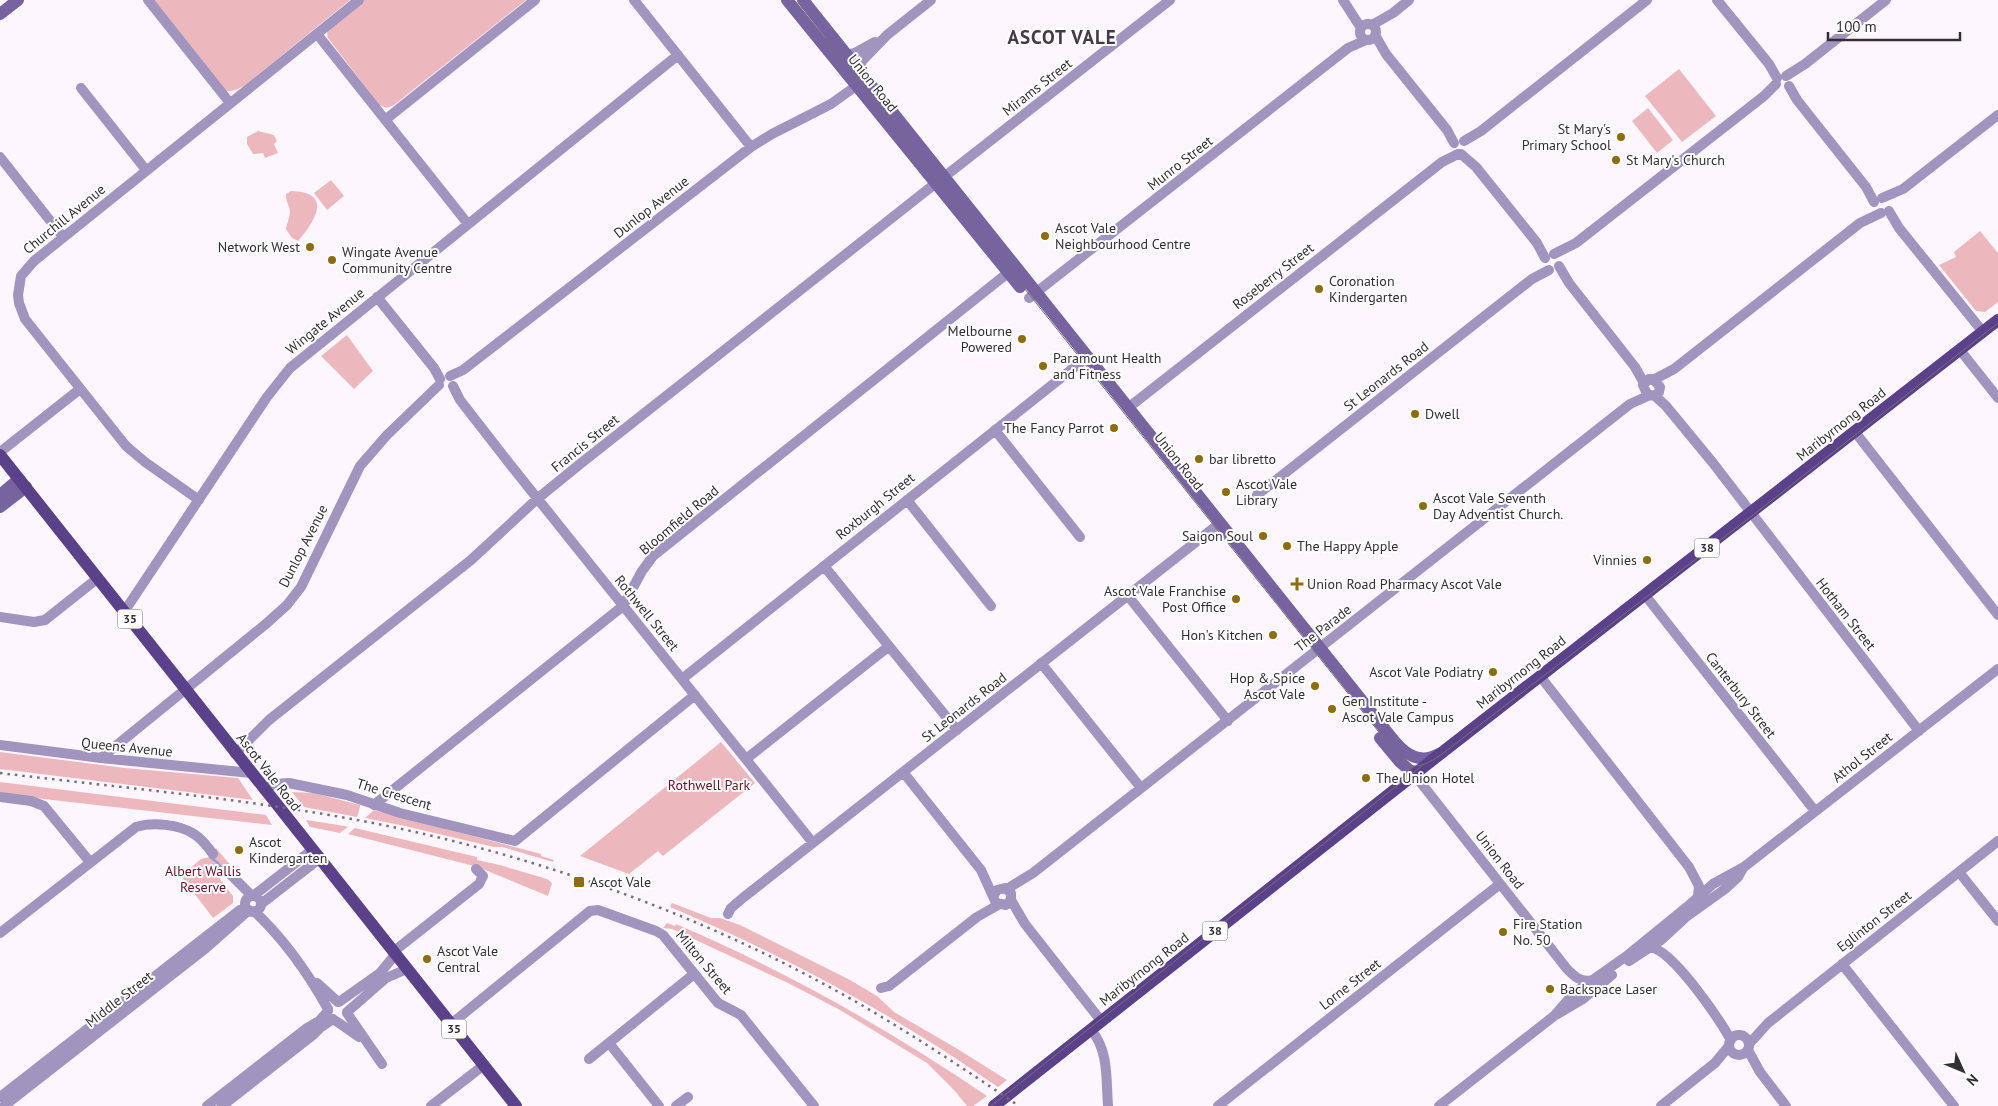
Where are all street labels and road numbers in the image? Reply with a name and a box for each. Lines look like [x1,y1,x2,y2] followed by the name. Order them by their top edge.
[844,50,902,116] street label: Union Road
[999,54,1076,120] street label: Mirams Street
[1144,132,1216,194] street label: Munro Street
[610,172,692,242] street label: Dunlop Avenue
[19,180,109,258] street label: Churchill Avenue
[1229,239,1317,313] street label: Roseberry Street
[282,284,368,358] street label: Wingate Avenue
[1340,337,1432,415] street label: St Leonards Road
[1793,383,1889,465] street label: Maribyrnong Road
[547,410,623,476] street label: Francis Street
[1150,428,1208,494] street label: Union Road
[832,468,918,543] street label: Roxburgh Street
[636,482,722,558] street label: Bloomfield Road
[274,502,332,590] street label: Dunlop Avenue
[1694,538,1720,558] road number: 38
[611,571,683,655] street label: Rothwell Street
[1812,574,1880,654] street label: Hotham Street
[1291,600,1355,656] street label: The Parade
[118,610,142,628] road number: 35
[1473,631,1569,713] street label: Maribyrnong Road
[1702,648,1780,742] street label: Canterbury Street
[918,668,1010,746] street label: St Leonards Road
[1828,728,1896,786] street label: Athol Street
[233,729,305,815] street label: Ascot Vale Road
[80,733,174,761] street label: Queens Avenue
[354,774,434,814] street label: The Crescent
[1472,827,1528,893] street label: Union Road
[1833,886,1915,956] street label: Eglinton Street
[1202,921,1228,940] road number: 38
[672,926,736,998] street label: Milton Street
[1096,928,1192,1010] street label: Maribyrnong Road
[1316,954,1384,1014] street label: Lorne Street
[82,967,156,1031] street label: Middle Street
[442,1020,466,1038] road number: 35

